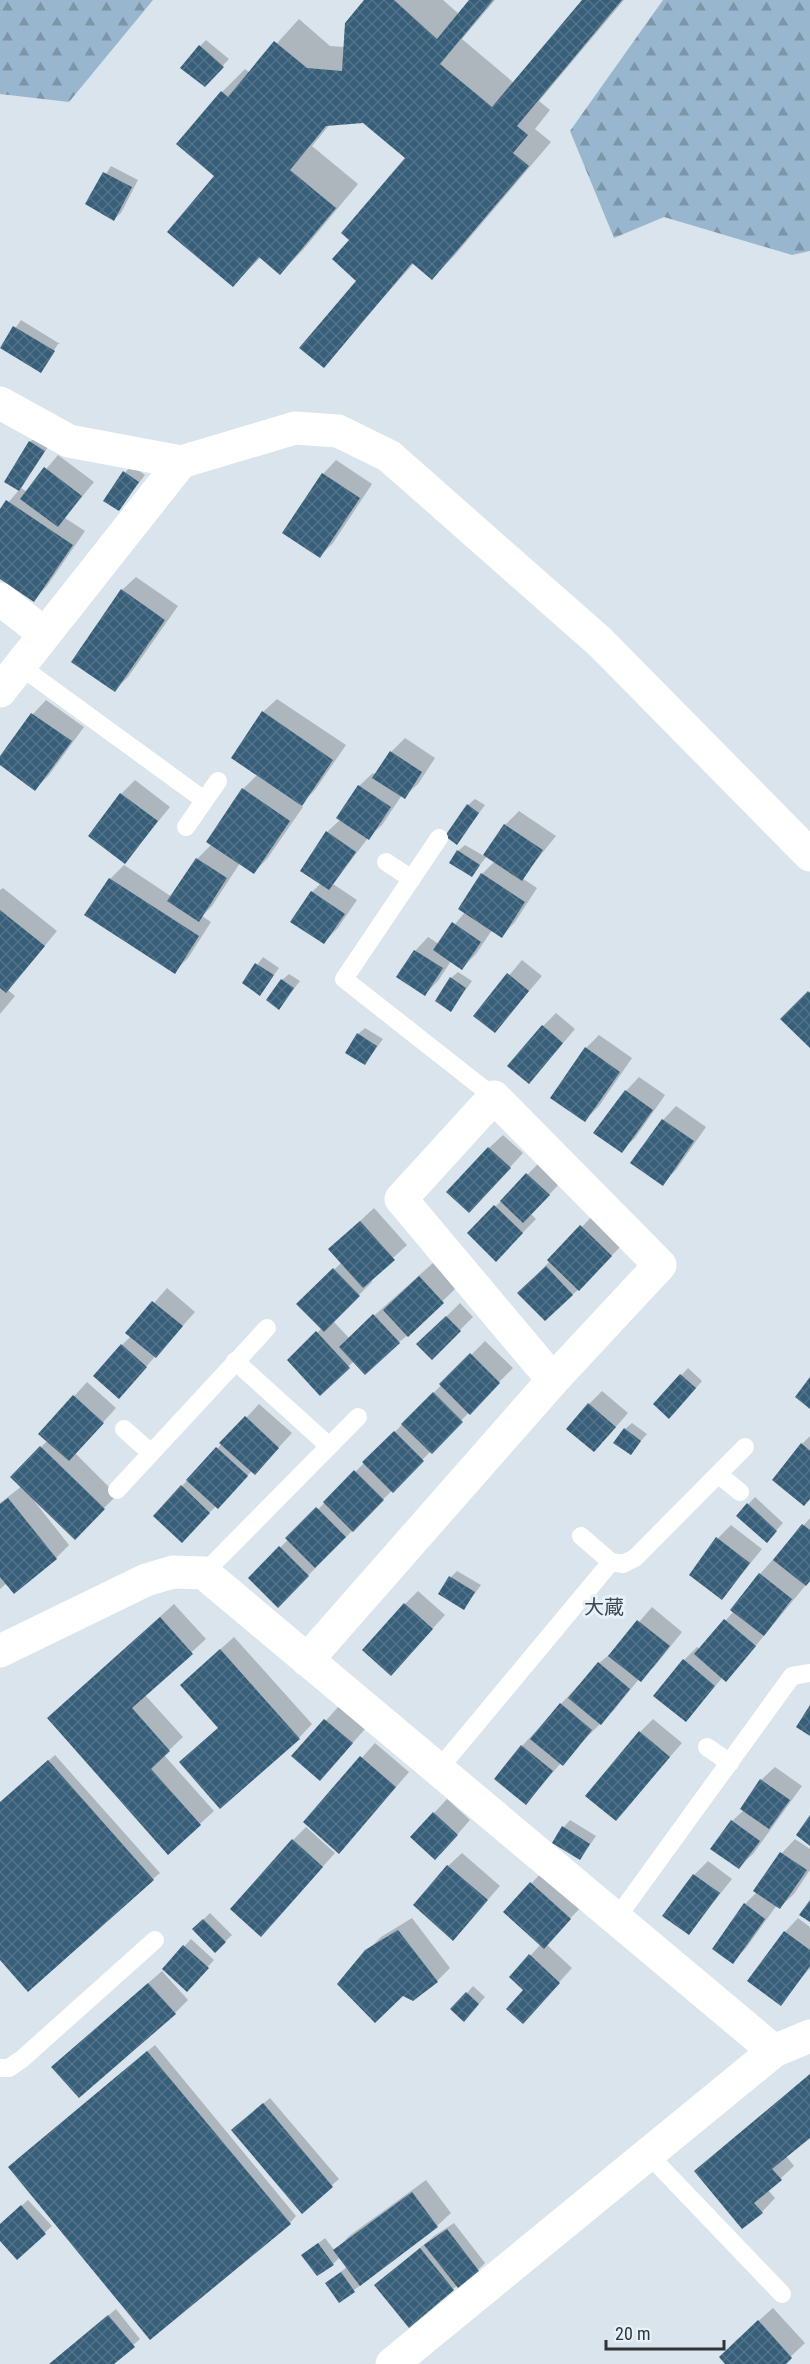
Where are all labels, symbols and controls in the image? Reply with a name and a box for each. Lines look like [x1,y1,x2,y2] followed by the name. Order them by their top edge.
[584,1595,624,1619] district label: 大蔵
[606,2313,724,2351] scale bar
[615,2323,650,2344] text: 20 m

